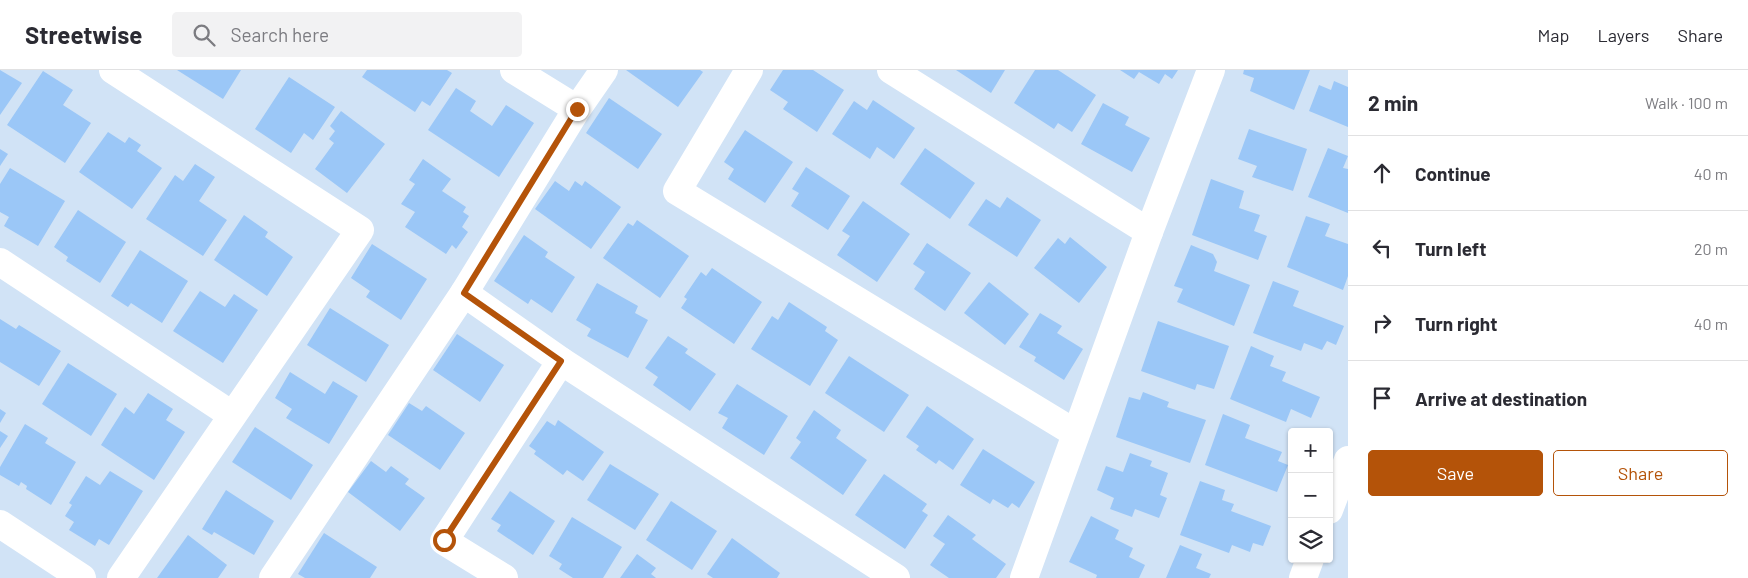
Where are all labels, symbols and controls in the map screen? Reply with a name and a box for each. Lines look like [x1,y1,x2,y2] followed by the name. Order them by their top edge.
[172,12,522,57] search box
[25,20,142,49] text: Streetwise
[190,21,218,49] icon: search
[230,23,329,46] text: Search here
[1537,24,1569,46] text: Map
[1597,24,1650,46] text: Layers
[1678,24,1723,46] text: Share
[1368,90,1418,115] text: 2 min
[1645,93,1728,112] text: Walk · 100 m
[566,98,589,121] route end
[1368,159,1396,187] icon: ahead
[1415,162,1491,185] text: Continue
[1694,164,1728,183] text: 40 m
[1368,234,1396,262] icon: left
[1415,237,1486,260] text: Turn left
[1694,239,1728,258] text: 20 m
[1368,309,1396,337] icon: right
[1415,312,1497,335] text: Turn right
[1694,314,1728,333] text: 40 m
[1368,384,1396,412] icon: arrive
[1415,387,1587,410] text: Arrive at destination
[1288,428,1333,563] map controls
[1288,428,1333,473] button: +
[1368,450,1543,496] button: Save
[1553,450,1728,496] button: Share
[1288,473,1333,518] button: −
[1288,518,1333,563] button: layers
[433,529,456,552] route start

